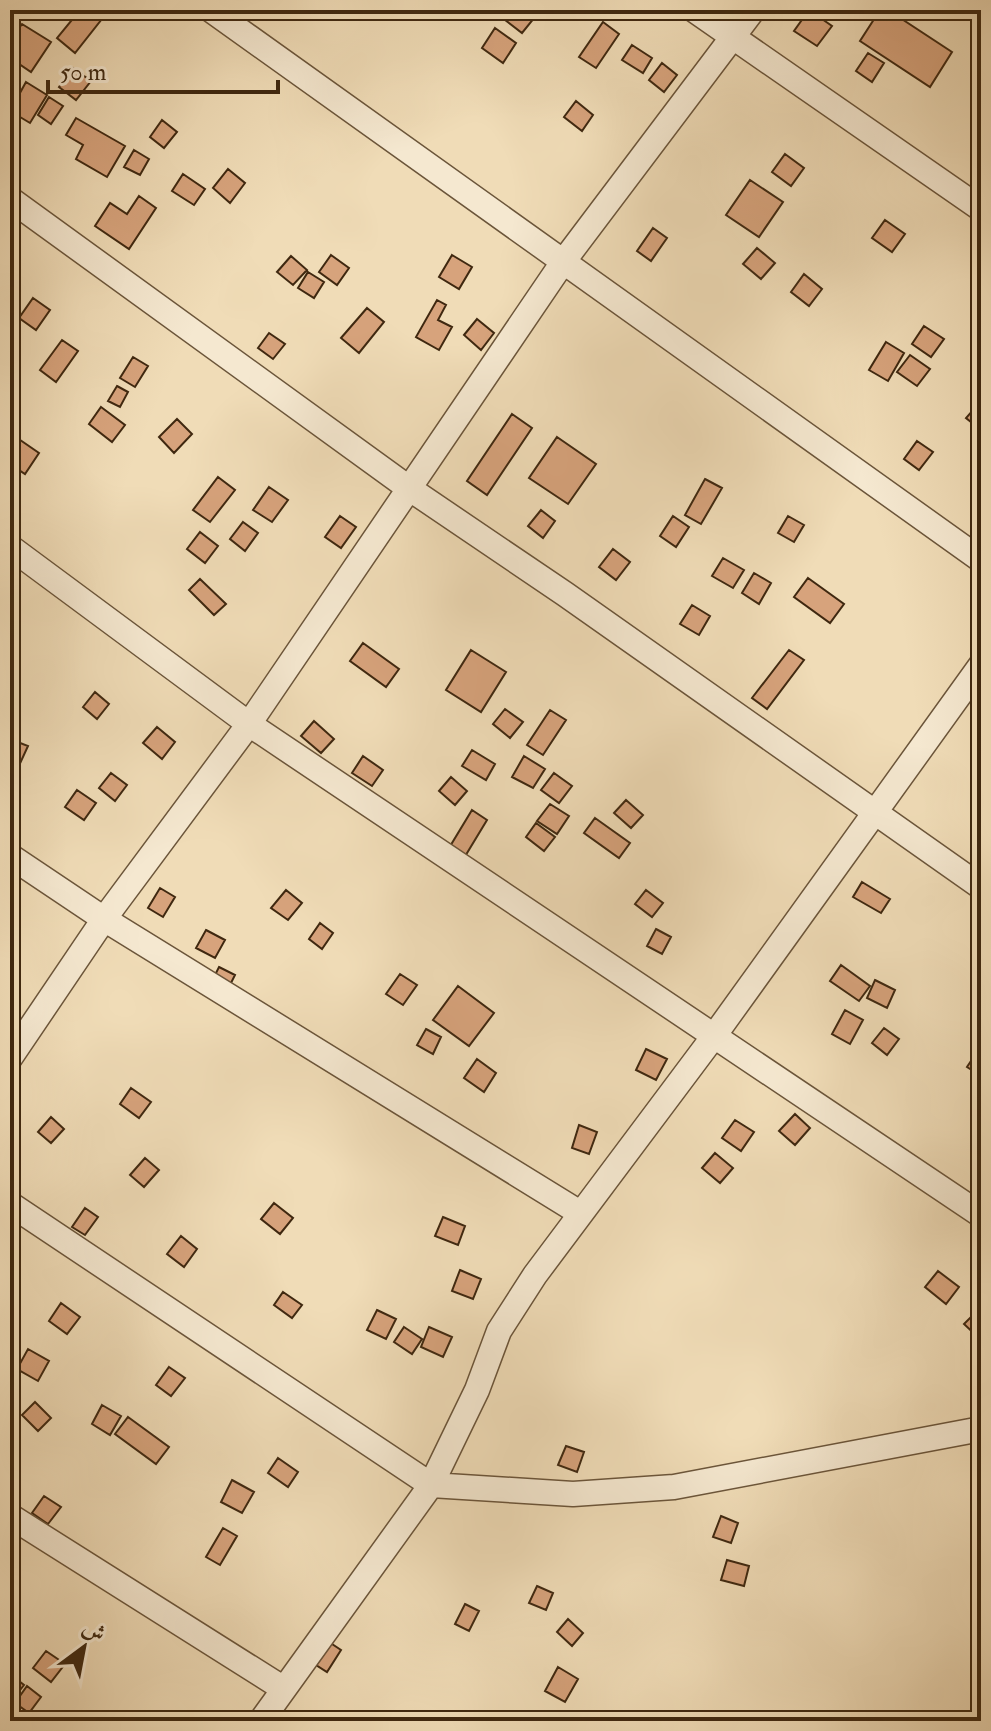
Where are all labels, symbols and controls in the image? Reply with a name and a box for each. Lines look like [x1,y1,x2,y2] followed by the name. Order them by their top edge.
[48,44,278,94] scale bar
[60,57,107,88] text: 50 m
[44,1607,124,1687] north arrow
[77,1613,111,1649] text: ش

